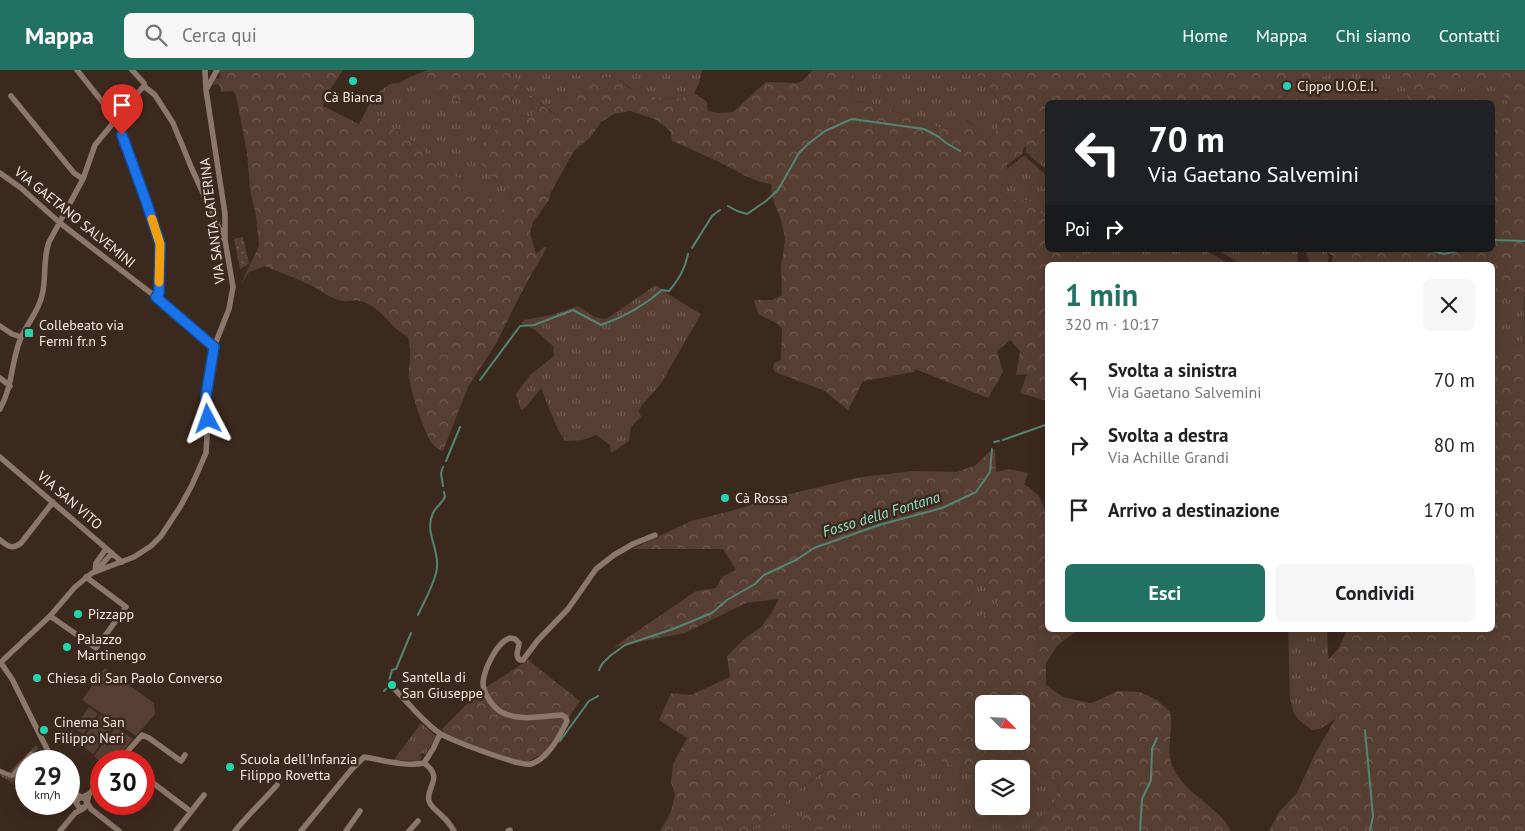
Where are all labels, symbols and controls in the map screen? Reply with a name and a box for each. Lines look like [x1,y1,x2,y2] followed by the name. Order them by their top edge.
[124,13,474,58] search box
[25,20,94,51] text: Mappa
[142,21,170,49] icon: search
[182,23,257,47] text: Cerca qui
[1182,24,1228,47] text: Home
[1256,24,1307,47] text: Mappa
[1335,24,1411,47] text: Chi siamo
[1439,24,1500,47] text: Contatti
[347,75,359,87] marker: Cà Bianca
[1297,77,1377,95] place label: Cippo U.O.E.I.
[1281,80,1293,92] marker: Cippo U.O.E.I.
[101,84,143,135] pin
[324,88,382,106] place label: Cà Bianca
[108,91,136,119] icon: arrive
[1148,116,1225,162] text: 70 m
[1065,120,1130,185] icon: left
[195,156,229,286] street label: VIA SANTA CATERINA
[1148,160,1359,188] text: Via Gaetano Salvemini
[10,162,139,271] street label: VIA GAETANO SALVEMINI
[1100,215,1128,243] icon: right
[1065,217,1090,241] text: Poi
[1065,275,1138,314] text: 1 min
[1423,279,1475,331] button: close
[1065,314,1160,334] text: 320 m · 10:17
[39,316,124,350] place label: Collebeato via Fermi fr.n 5
[23,327,35,339] marker: Collebeato via Fermi fr.n 5
[1108,358,1237,382] text: Svolta a sinistra
[1065,366,1093,394] icon: left
[1434,368,1475,392] text: 70 m
[1108,382,1262,402] text: Via Gaetano Salvemini
[181,392,233,444] position arrow
[1108,423,1229,447] text: Svolta a destra
[1065,431,1093,459] icon: right
[1434,433,1475,457] text: 80 m
[1108,447,1229,467] text: Via Achille Grandi
[33,466,106,533] street label: VIA SAN VITO
[820,487,943,541] water label: Fosso della Fontana
[735,489,788,507] place label: Cà Rossa
[719,492,731,504] marker: Cà Rossa
[1065,496,1093,524] icon: arrive
[1108,498,1280,522] text: Arrivo a destinazione
[1423,498,1475,522] text: 170 m
[1065,564,1265,622] button: Esci
[1275,564,1475,622] button: Condividi
[88,605,134,623] place label: Pizzapp
[72,608,84,620] marker: Pizzapp
[77,630,146,664] place label: Palazzo Martinengo
[61,641,73,653] marker: Palazzo Martinengo
[402,668,483,702] place label: Santella di San Giuseppe
[47,669,223,687] place label: Chiesa di San Paolo Converso
[31,672,43,684] marker: Chiesa di San Paolo Converso
[386,679,398,691] marker: Santella di San Giuseppe
[975,695,1030,750] north arrow
[975,695,1030,815] map controls
[54,713,125,747] place label: Cinema San Filippo Neri
[38,724,50,736] marker: Cinema San Filippo Neri
[90,750,155,815] speed limit sign: 30
[240,750,357,784] place label: Scuola dell'Infanzia Filippo Rovetta
[33,760,62,792] text: 29
[975,760,1030,815] button: layers
[224,761,236,773] marker: Scuola dell'Infanzia Filippo Rovetta
[34,787,61,802] text: km/h

